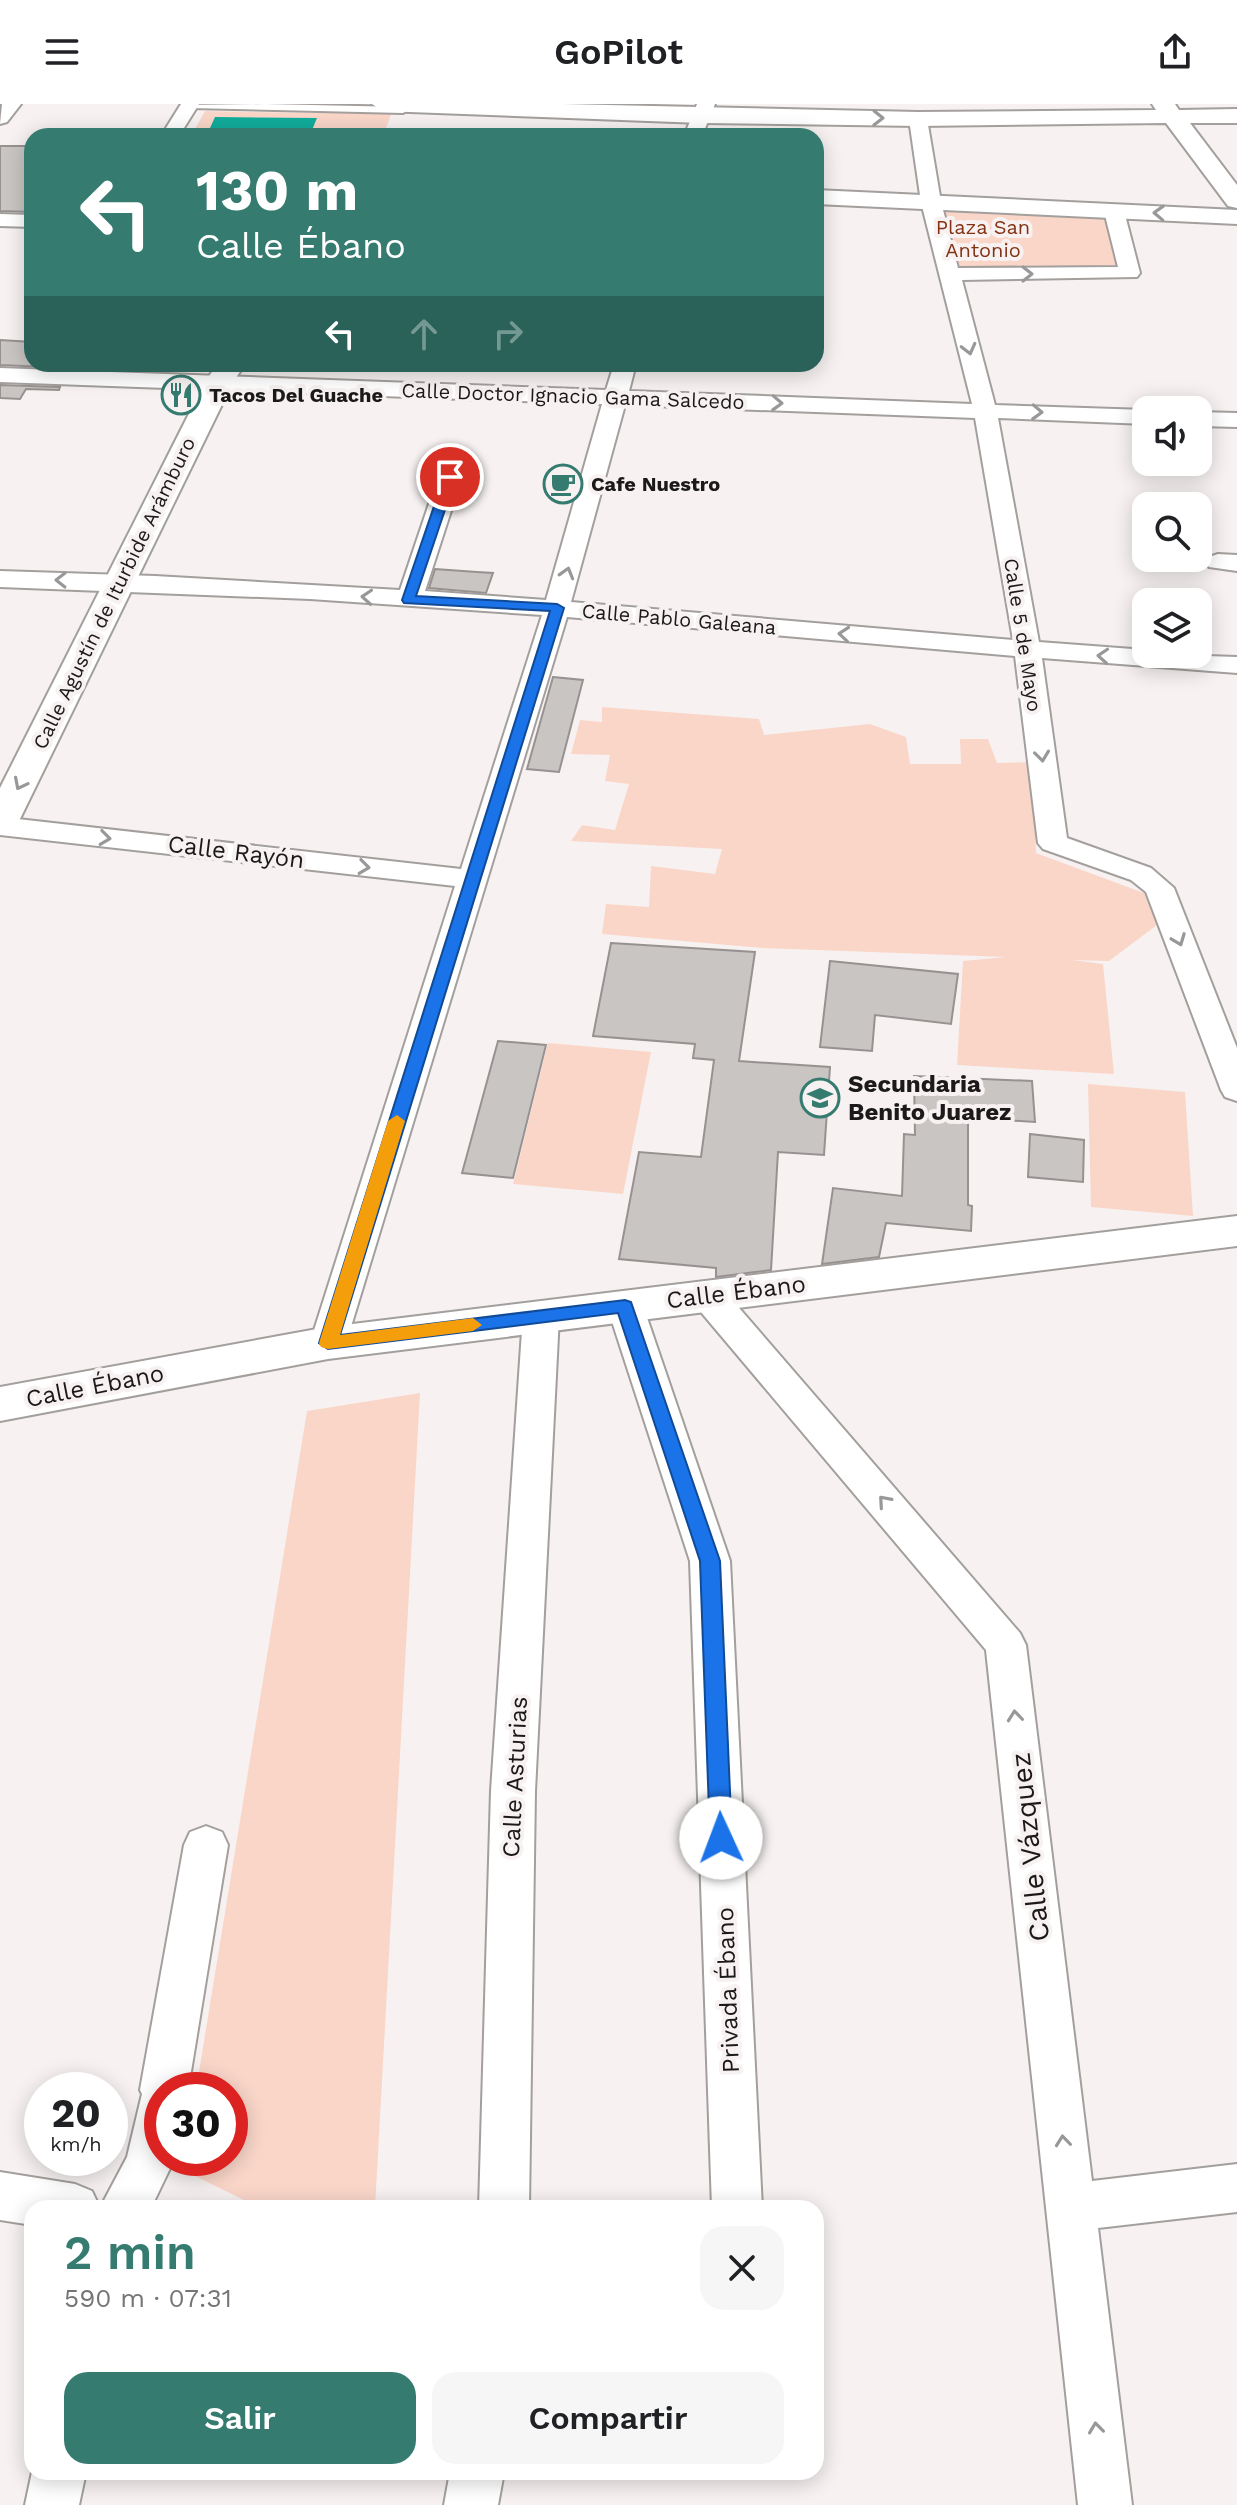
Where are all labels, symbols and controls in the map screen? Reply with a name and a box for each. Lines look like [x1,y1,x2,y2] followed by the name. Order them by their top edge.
[40,30,84,74] icon: menu
[1153,30,1197,74] icon: share
[554,31,683,73] text: GoPilot
[872,109,885,127] one-way arrow
[196,158,358,224] text: 130 m
[64,160,168,264] icon: left
[1152,205,1165,222] one-way arrow
[936,215,1030,262] park label: Plaza San Antonio
[196,225,406,267] text: Calle Ébano
[1021,265,1034,283] one-way arrow
[318,312,362,356] icon: left
[402,312,446,356] icon: ahead
[486,312,530,356] icon: right
[959,342,976,356] one-way arrow
[160,374,202,416] restaurant icon: Tacos Del Guache
[401,378,745,414] street label: Calle Doctor Ignacio Gama Salcedo
[209,383,383,407] place label: Tacos Del Guache
[771,394,784,411] one-way arrow
[1132,396,1212,668] map controls
[1132,396,1212,476] button: sound
[1031,404,1044,421] one-way arrow
[28,433,200,753] street label: Calle Agustín de Iturbide Arámburo
[416,443,484,511] pin
[428,455,472,499] icon: arrive
[542,463,584,505] cafe icon: Cafe Nuestro
[591,472,720,496] place label: Cafe Nuestro
[1132,492,1212,572] button: search
[999,557,1047,713] street label: Calle 5 de Mayo
[558,567,574,580] one-way arrow
[54,572,67,589] one-way arrow
[1132,588,1212,668] button: layers
[360,589,373,606] one-way arrow
[581,599,777,639] street label: Calle Pablo Galeana
[837,626,850,643] one-way arrow
[1096,648,1109,665] one-way arrow
[1033,749,1050,763] one-way arrow
[14,775,30,790] one-way arrow
[99,829,112,846] one-way arrow
[166,830,306,874] street label: Calle Rayón
[358,859,371,876] one-way arrow
[1169,932,1186,946] one-way arrow
[848,1070,1011,1126] place label: Secundaria Benito Juarez
[799,1077,841,1119] school or university icon: Secundaria Benito Juarez
[665,1270,807,1314] street label: Calle Ébano
[24,1359,166,1413] street label: Calle Ébano
[879,1496,894,1511] one-way arrow
[497,1696,533,1858] street label: Calle Asturias
[1007,1709,1024,1723] one-way arrow
[1004,1751,1056,1943] street label: Calle Vázquez
[679,1796,763,1880] position arrow
[711,1907,745,2073] street label: Privada Ébano
[144,2072,248,2176] speed limit sign: 30
[51,2090,101,2137] text: 20
[50,2132,102,2156] text: km/h
[1054,2134,1071,2147] one-way arrow
[64,2224,196,2281] text: 2 min
[700,2226,784,2310] button: close
[64,2283,232,2313] text: 590 m · 07:31
[64,2372,416,2464] button: Salir
[432,2372,784,2464] button: Compartir
[1087,2421,1104,2434] one-way arrow

